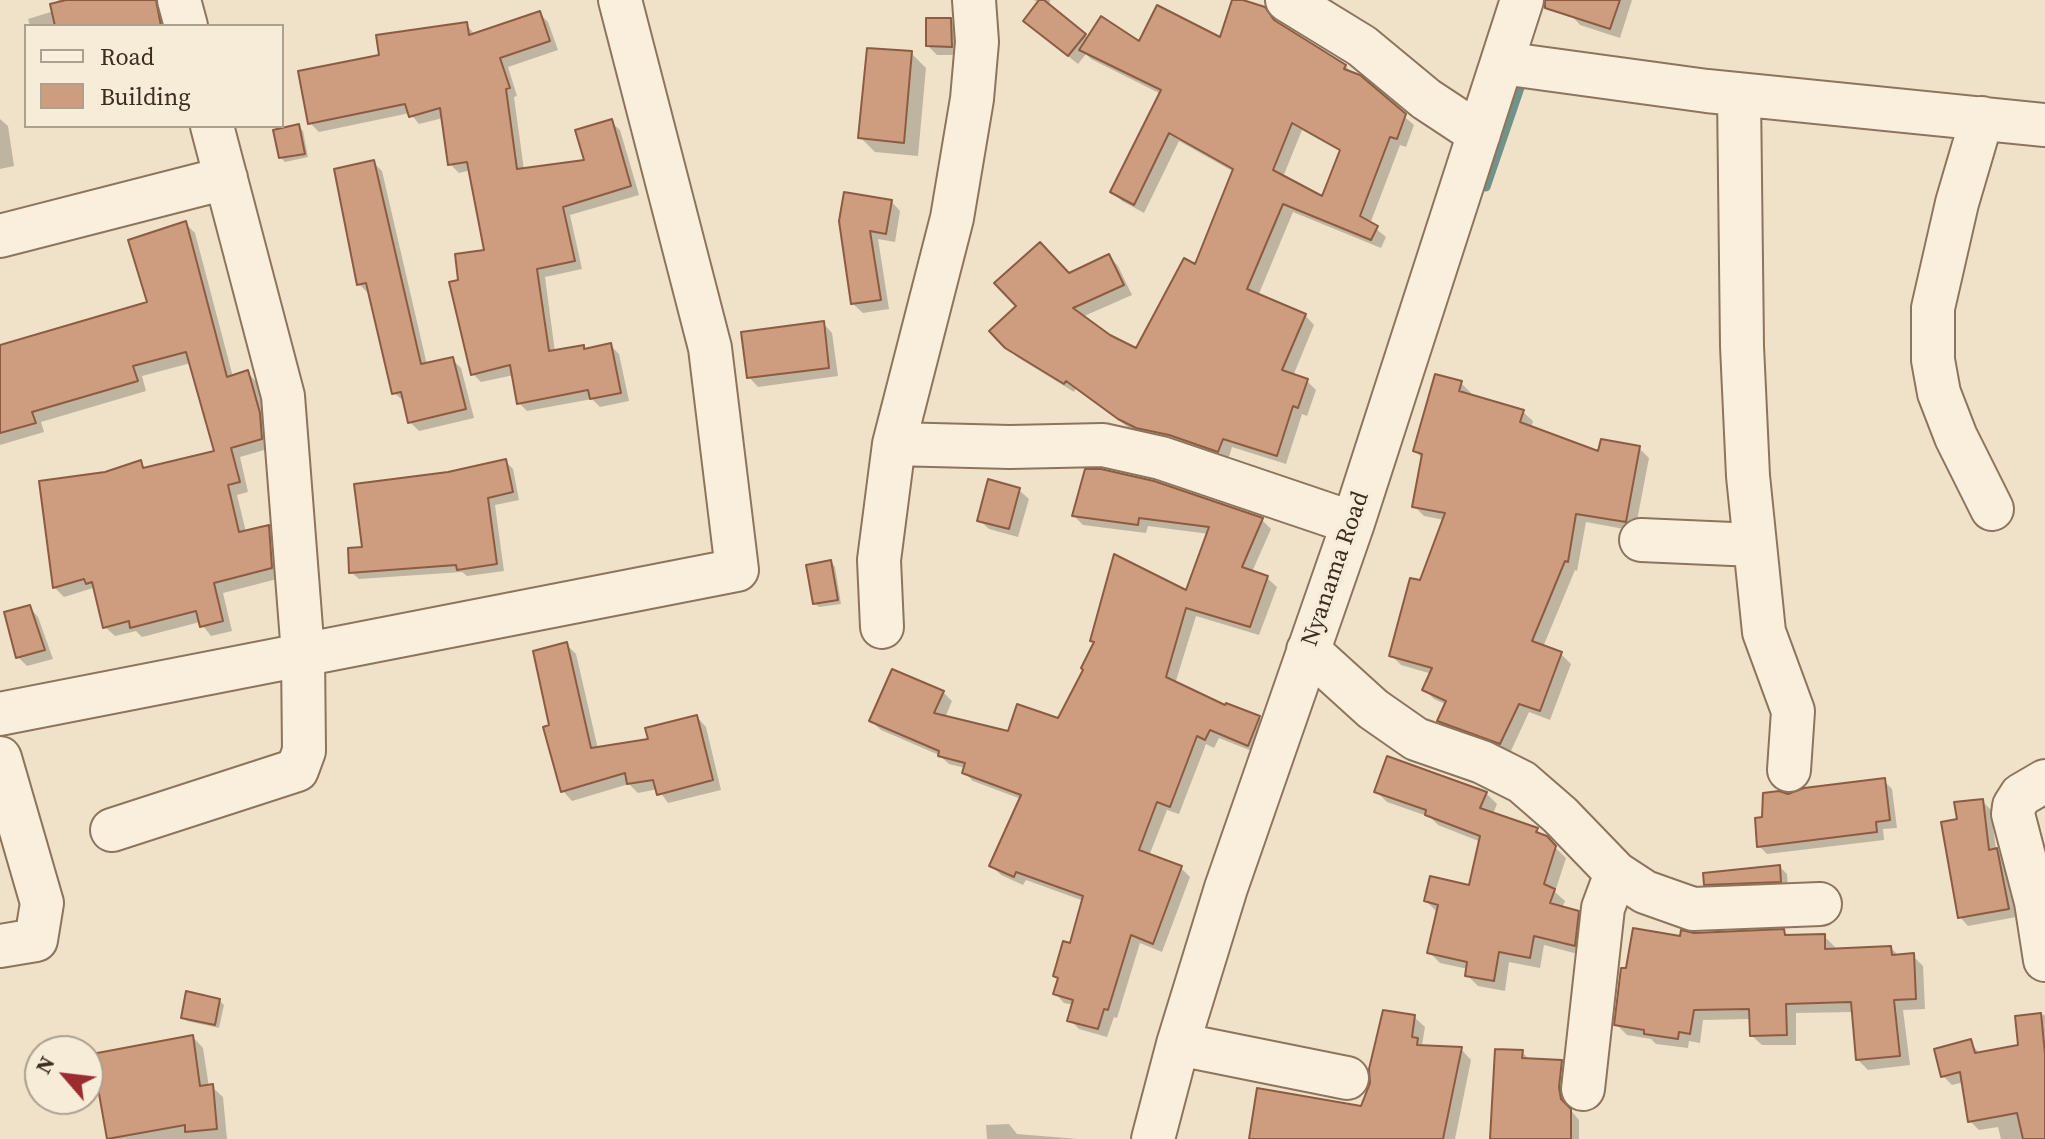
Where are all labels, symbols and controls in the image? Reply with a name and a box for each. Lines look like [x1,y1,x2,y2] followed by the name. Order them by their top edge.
[24,24,284,128] legend
[100,40,154,73] text: Road
[100,80,191,113] text: Building
[1296,488,1376,650] street label: Nyanama Road
[24,1035,104,1115] north arrow
[28,1051,62,1079] text: N

